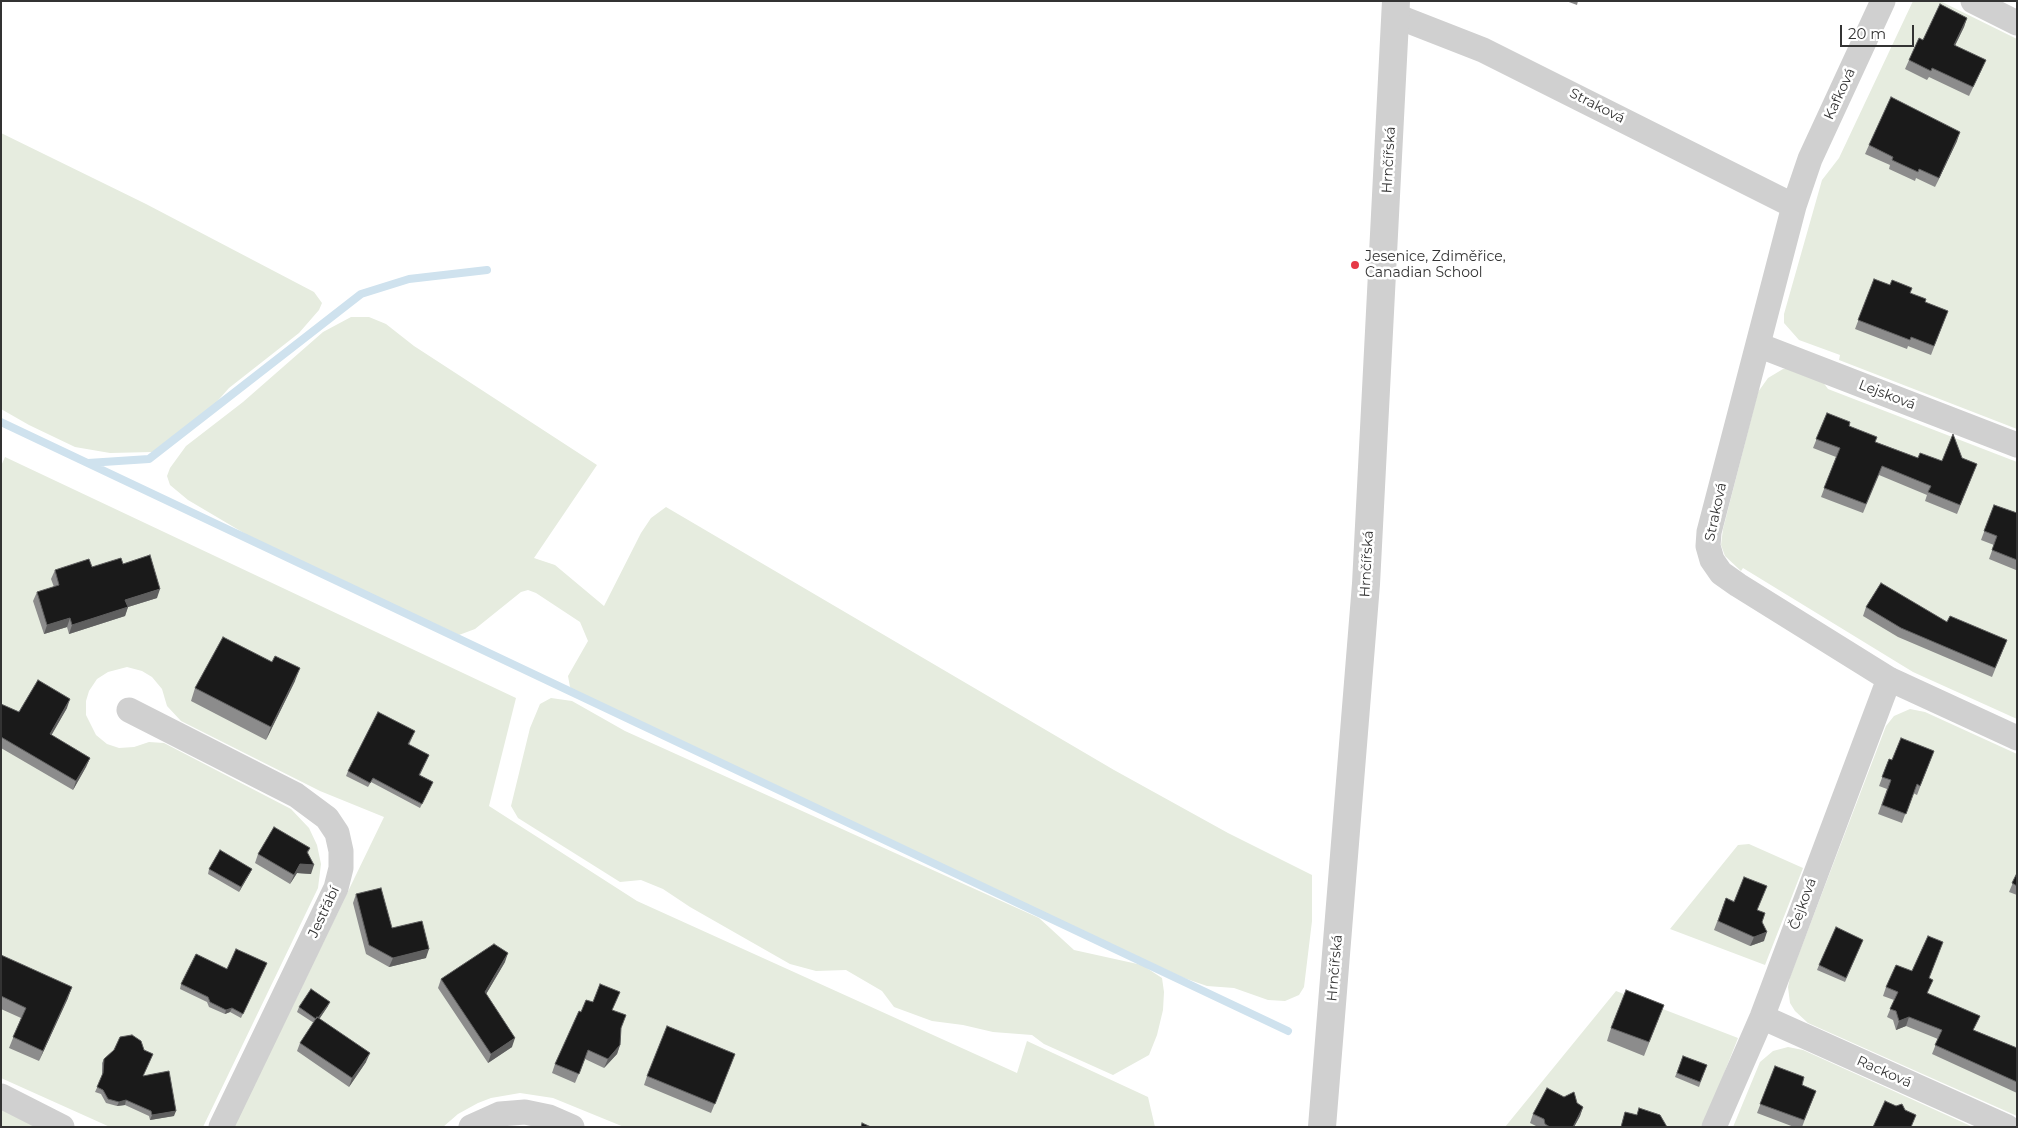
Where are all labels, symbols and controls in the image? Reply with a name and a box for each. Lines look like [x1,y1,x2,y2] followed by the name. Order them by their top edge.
[1843,15,1917,47] scale bar
[1848,24,1886,43] text: 20 m
[1821,66,1859,122] street label: Kafková
[1567,85,1627,127] street label: Straková
[1379,126,1399,194] street label: Hrnčířská
[1365,249,1506,282] place label: Jesenice, Zdiměřice, Canadian School
[1349,259,1361,271] marker: Jesenice, Zdiměřice, Canadian School
[1856,377,1918,413] street label: Lejsková
[1702,481,1730,543] street label: Straková
[1357,530,1377,598] street label: Hrnčířská
[1786,876,1820,932] street label: Čejková
[305,884,343,940] street label: Jestřábí
[1324,934,1346,1002] street label: Hrnčířská
[1854,1052,1914,1092] street label: Racková

